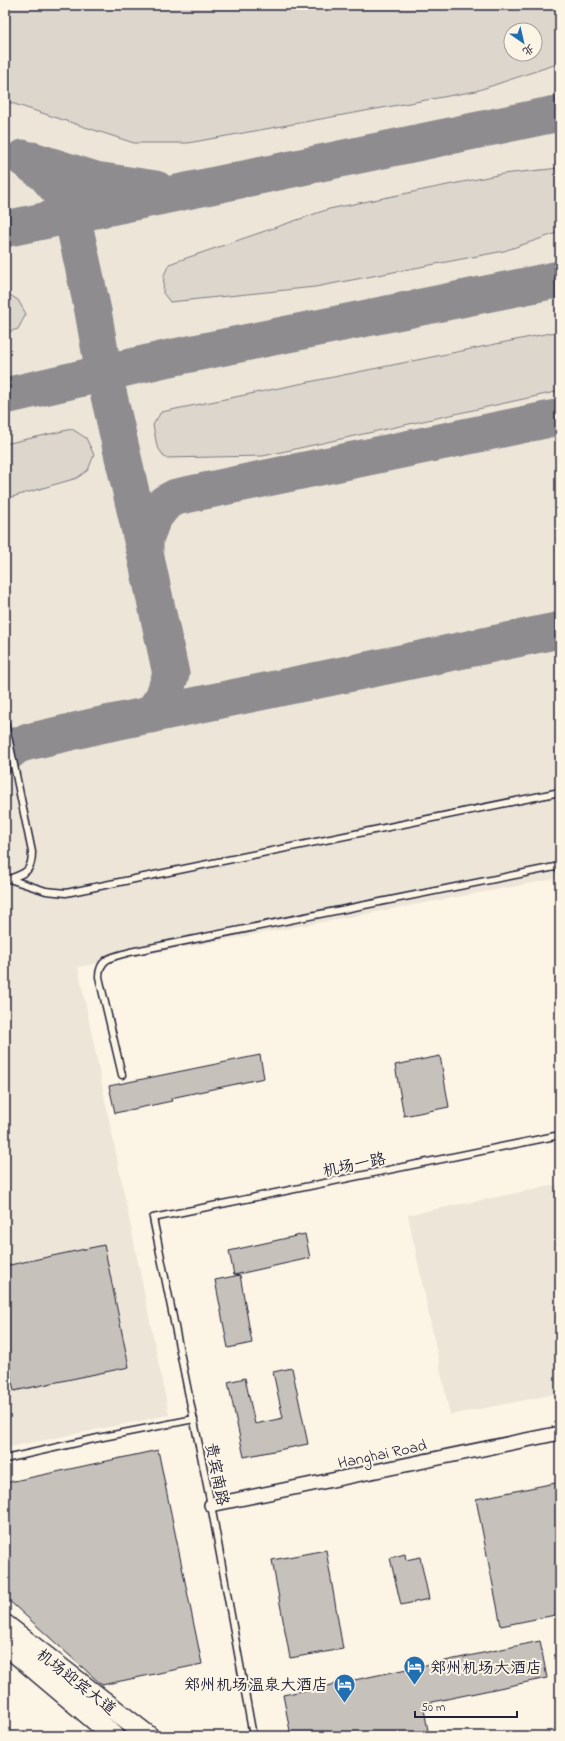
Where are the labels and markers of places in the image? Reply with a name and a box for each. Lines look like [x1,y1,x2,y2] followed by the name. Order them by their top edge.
[402,1654,428,1687] hotel icon: 郑州机场大酒店
[430,1657,542,1681] place label: 郑州机场大酒店
[331,1671,357,1704] hotel icon: 郑州机场温泉大酒店
[184,1674,328,1698] place label: 郑州机场温泉大酒店

